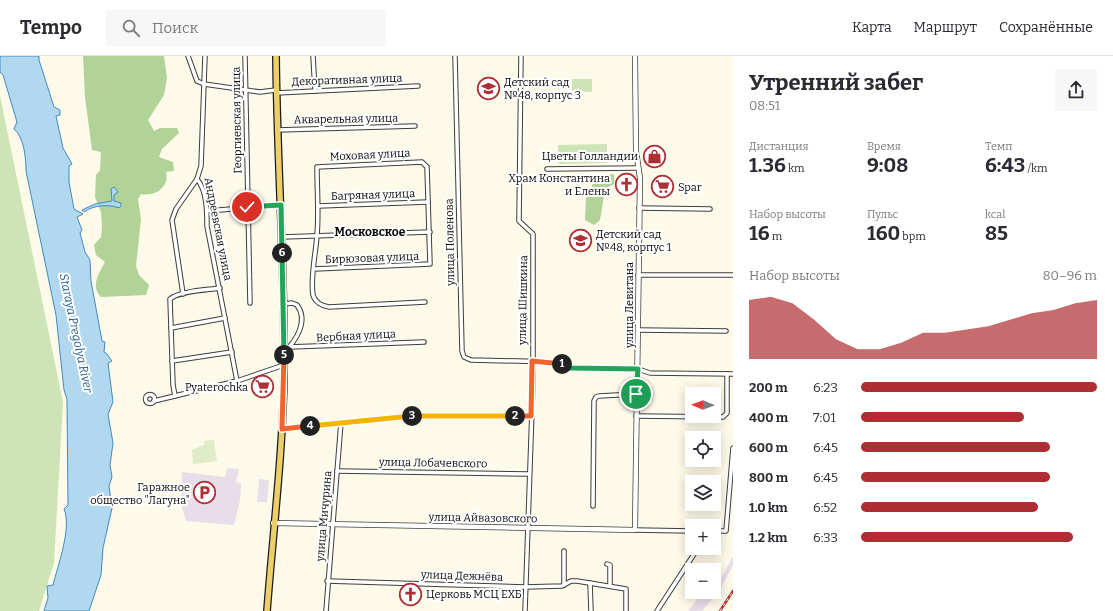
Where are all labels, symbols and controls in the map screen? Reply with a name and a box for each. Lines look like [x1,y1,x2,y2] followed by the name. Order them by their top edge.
[106,10,386,46] search box
[20,16,82,39] text: Tempo
[120,17,142,39] icon: search
[152,19,198,37] text: Поиск
[852,19,892,36] text: Карта
[914,19,977,36] text: Маршрут
[999,19,1093,36] text: Сохранённые
[230,66,244,174] street label: Георгиевская улица
[749,69,923,96] text: Утренний забег
[1055,69,1097,111] button: share
[291,72,403,88] street label: Декоративная улица
[475,75,501,101] school or university icon: Детский сад №48, корпус 3
[504,76,581,102] place label: Детский сад №48, корпус 3
[749,98,780,113] text: 08:51
[294,112,398,126] street label: Акварельная улица
[749,140,809,153] text: Дистанция
[867,140,901,153] text: Время
[985,140,1012,153] text: Темп
[641,143,667,169] shop icon: Цветы Голландии
[329,146,411,164] street label: Моховая улица
[542,150,638,163] place label: Цветы Голландии
[749,153,786,177] text: 1.36
[867,153,908,177] text: 9:08
[985,153,1025,177] text: 6:43
[786,162,805,175] text: km
[1025,162,1048,175] text: /km
[613,171,639,197] church icon: Храм Константина и Елены
[508,172,610,198] place label: Храм Константина и Елены
[649,174,675,200] supermarket icon: Spar
[202,176,234,282] street label: Андреевская улица
[678,181,702,194] place label: Spar
[331,187,415,203] street label: Багряная улица
[230,190,264,224] pin
[236,196,258,218] icon: check
[443,198,457,287] street label: улица Поленова
[749,208,826,221] text: Набор высоты
[867,208,898,221] text: Пульс
[985,208,1005,221] text: kcal
[749,221,769,245] text: 16
[867,221,900,245] text: 160
[985,221,1008,245] text: 85
[335,225,406,239] district label: Московское
[568,227,594,253] school or university icon: Детский сад №48, корпус 1
[596,228,672,254] place label: Детский сад №48, корпус 1
[769,230,782,243] text: m
[900,230,926,243] text: bpm
[272,243,292,263] pin: 6
[279,246,285,259] text: 6
[325,250,419,266] street label: Бирюзовая улица
[516,255,530,346] street label: улица Шишкина
[623,262,636,349] street label: улица Левитана
[749,268,840,283] text: Набор высоты
[1043,268,1097,283] text: 80–96 m
[57,272,96,395] water label: Staraya Pregolya River
[316,327,396,345] street label: Вербная улица
[274,345,294,365] pin: 5
[281,348,287,361] text: 5
[552,354,572,374] pin: 1
[560,357,564,370] text: 1
[250,374,276,400] supermarket icon: Pyaterochka
[619,377,653,411] pin
[749,380,788,395] text: 200 m
[813,380,838,395] text: 6:23
[185,381,248,394] place label: Pyaterochka
[625,383,647,405] icon: arrive
[685,387,721,423] north arrow
[685,387,721,599] map controls
[402,406,422,426] pin: 3
[505,406,525,426] pin: 2
[409,409,415,422] text: 3
[512,409,518,422] text: 2
[749,410,788,425] text: 400 m
[813,410,836,425] text: 7:01
[300,416,320,436] pin: 4
[307,419,313,432] text: 4
[685,431,721,467] button: locate
[749,440,788,455] text: 600 m
[813,440,838,455] text: 6:45
[378,456,487,470] street label: улица Лобачевского
[313,470,334,563] street label: улица Мичурина
[749,470,788,485] text: 800 m
[813,470,838,485] text: 6:45
[685,475,721,511] button: layers
[192,480,218,506] parking icon: Гаражное общество "Лагуна"
[90,481,190,507] place label: Гаражное общество "Лагуна"
[749,500,788,515] text: 1.0 km
[813,500,837,515] text: 6:52
[428,511,537,525] street label: улица Айвазовского
[685,519,721,555] button: +
[749,530,787,545] text: 1.2 km
[813,530,838,545] text: 6:33
[685,563,721,599] button: −
[420,568,503,584] street label: улица Дежнёва
[397,581,423,607] church icon: Церковь МСЦ ЕХБ
[426,588,522,601] place label: Церковь МСЦ ЕХБ

